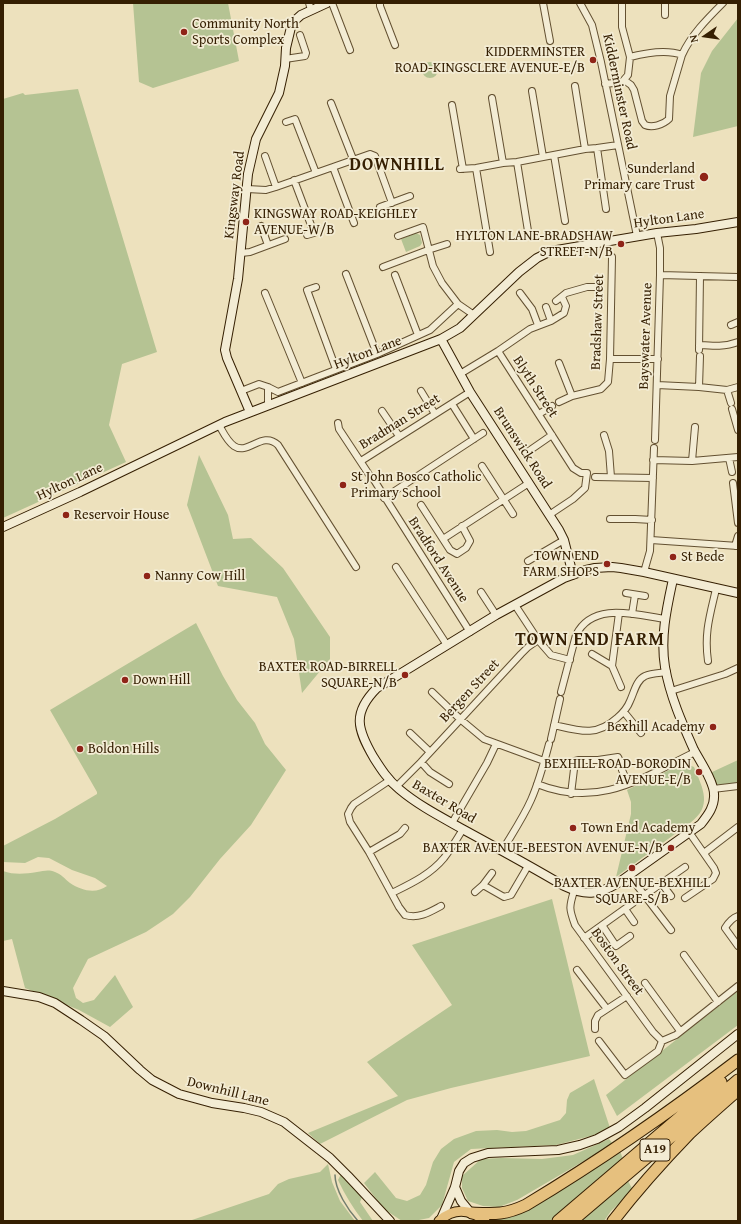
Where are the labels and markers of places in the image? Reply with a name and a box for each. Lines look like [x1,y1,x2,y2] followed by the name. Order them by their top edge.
[192,16,299,48] place label: Community North Sports Complex
[179,27,189,37] marker: Community North Sports Complex
[395,44,585,76] place label: KIDDERMINSTER ROAD-KINGSCLERE AVENUE-E/B
[588,55,598,65] marker: KIDDERMINSTER ROAD-KINGSCLERE AVENUE-E/B
[584,161,695,194] place label: Sunderland Primary care Trust
[698,171,710,183] marker: Sunderland Primary care Trust
[254,206,418,238] place label: KINGSWAY ROAD-KEIGHLEY AVENUE-W/B
[241,217,251,227] marker: KINGSWAY ROAD-KEIGHLEY AVENUE-W/B
[456,228,613,260] place label: HYLTON LANE-BRADSHAW STREET-N/B
[616,239,626,249] marker: HYLTON LANE-BRADSHAW STREET-N/B
[351,469,482,502] place label: St John Bosco Catholic Primary School
[338,480,348,490] marker: St John Bosco Catholic Primary School
[74,507,169,523] place label: Reservoir House
[61,510,71,520] marker: Reservoir House
[523,548,599,580] place label: TOWN END FARM SHOPS
[681,549,724,565] place label: St Bede
[668,552,678,562] marker: St Bede
[602,559,612,569] marker: TOWN END FARM SHOPS
[155,568,245,584] place label: Nanny Cow Hill
[142,571,152,581] marker: Nanny Cow Hill
[259,659,397,692] place label: BAXTER ROAD-BIRRELL SQUARE-N/B
[400,670,410,680] marker: BAXTER ROAD-BIRRELL SQUARE-N/B
[133,672,190,688] place label: Down Hill
[120,675,130,685] marker: Down Hill
[607,719,705,735] place label: Bexhill Academy
[708,722,718,732] marker: Bexhill Academy
[88,741,159,757] place label: Boldon Hills
[75,744,85,754] marker: Boldon Hills
[544,756,691,788] place label: BEXHILL ROAD-BORODIN AVENUE-E/B
[694,767,704,777] marker: BEXHILL ROAD-BORODIN AVENUE-E/B
[581,820,695,836] place label: Town End Academy
[568,823,578,833] marker: Town End Academy
[423,840,663,856] place label: BAXTER AVENUE-BEESTON AVENUE-N/B
[666,843,676,853] marker: BAXTER AVENUE-BEESTON AVENUE-N/B
[627,863,637,873] marker: BAXTER AVENUE-BEXHILL SQUARE-S/B
[554,875,710,908] place label: BAXTER AVENUE-BEXHILL SQUARE-S/B

